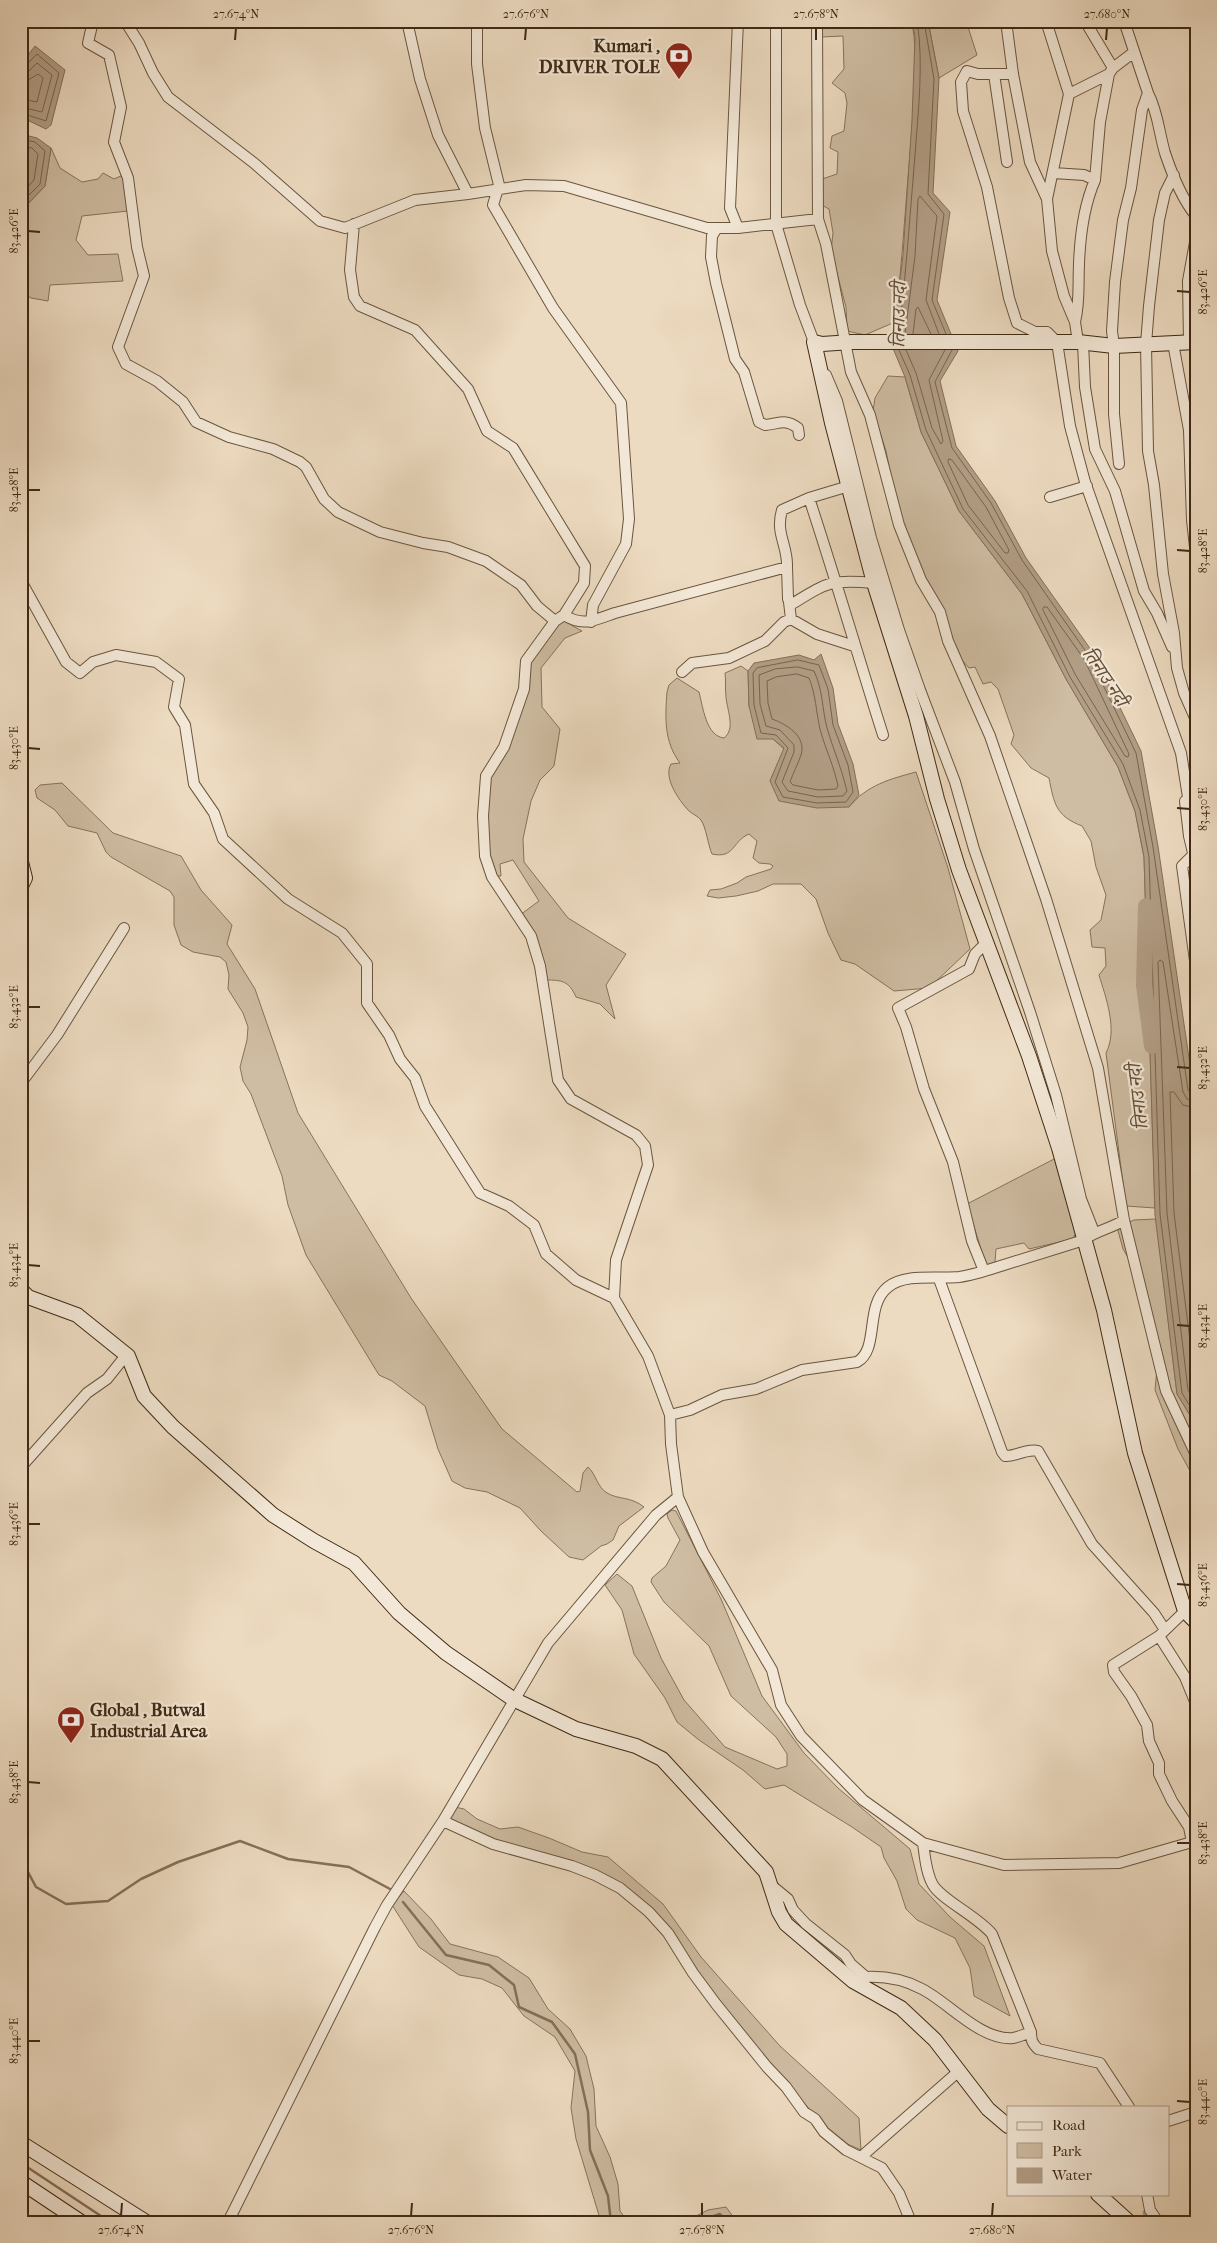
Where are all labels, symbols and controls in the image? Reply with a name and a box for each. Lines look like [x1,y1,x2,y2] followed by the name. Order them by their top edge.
[213,7,259,21] text: 27.674°N
[503,7,549,21] text: 27.676°N
[793,7,839,21] text: 27.678°N
[1084,7,1130,21] text: 27.680°N
[539,36,660,78] place label: Kumari , DRIVER TOLE
[664,41,694,80] bank icon: Kumari , DRIVER TOLE
[7,208,21,254] text: 83.426°E
[1196,269,1210,315] text: 83.426°E
[886,277,911,348] water label: तिनाउ नदी
[7,468,21,512] text: 83.428°E
[1196,529,1210,573] text: 83.428°E
[1077,643,1136,714] water label: तिनाउ नदी
[7,726,21,770] text: 83.430°E
[1196,787,1210,831] text: 83.430°E
[7,985,21,1029] text: 83.432°E
[1196,1046,1210,1090] text: 83.432°E
[1122,1059,1153,1131] water label: तिनाउ नदी
[7,1243,21,1287] text: 83.434°E
[1196,1304,1210,1348] text: 83.434°E
[7,1502,21,1546] text: 83.436°E
[1196,1563,1210,1607] text: 83.436°E
[90,1700,208,1742] place label: Global , Butwal Industrial Area
[56,1705,86,1744] bank icon: Global , Butwal Industrial Area
[7,1760,21,1804] text: 83.438°E
[1196,1821,1210,1865] text: 83.438°E
[7,2018,21,2064] text: 83.440°E
[1196,2079,1210,2125] text: 83.440°E
[1007,2106,1170,2196] legend
[1052,2116,1086,2134] text: Road
[1052,2142,1082,2160] text: Park
[1051,2166,1092,2184] text: Water
[98,2223,144,2237] text: 27.674°N
[388,2223,434,2237] text: 27.676°N
[679,2223,725,2237] text: 27.678°N
[969,2223,1015,2237] text: 27.680°N

